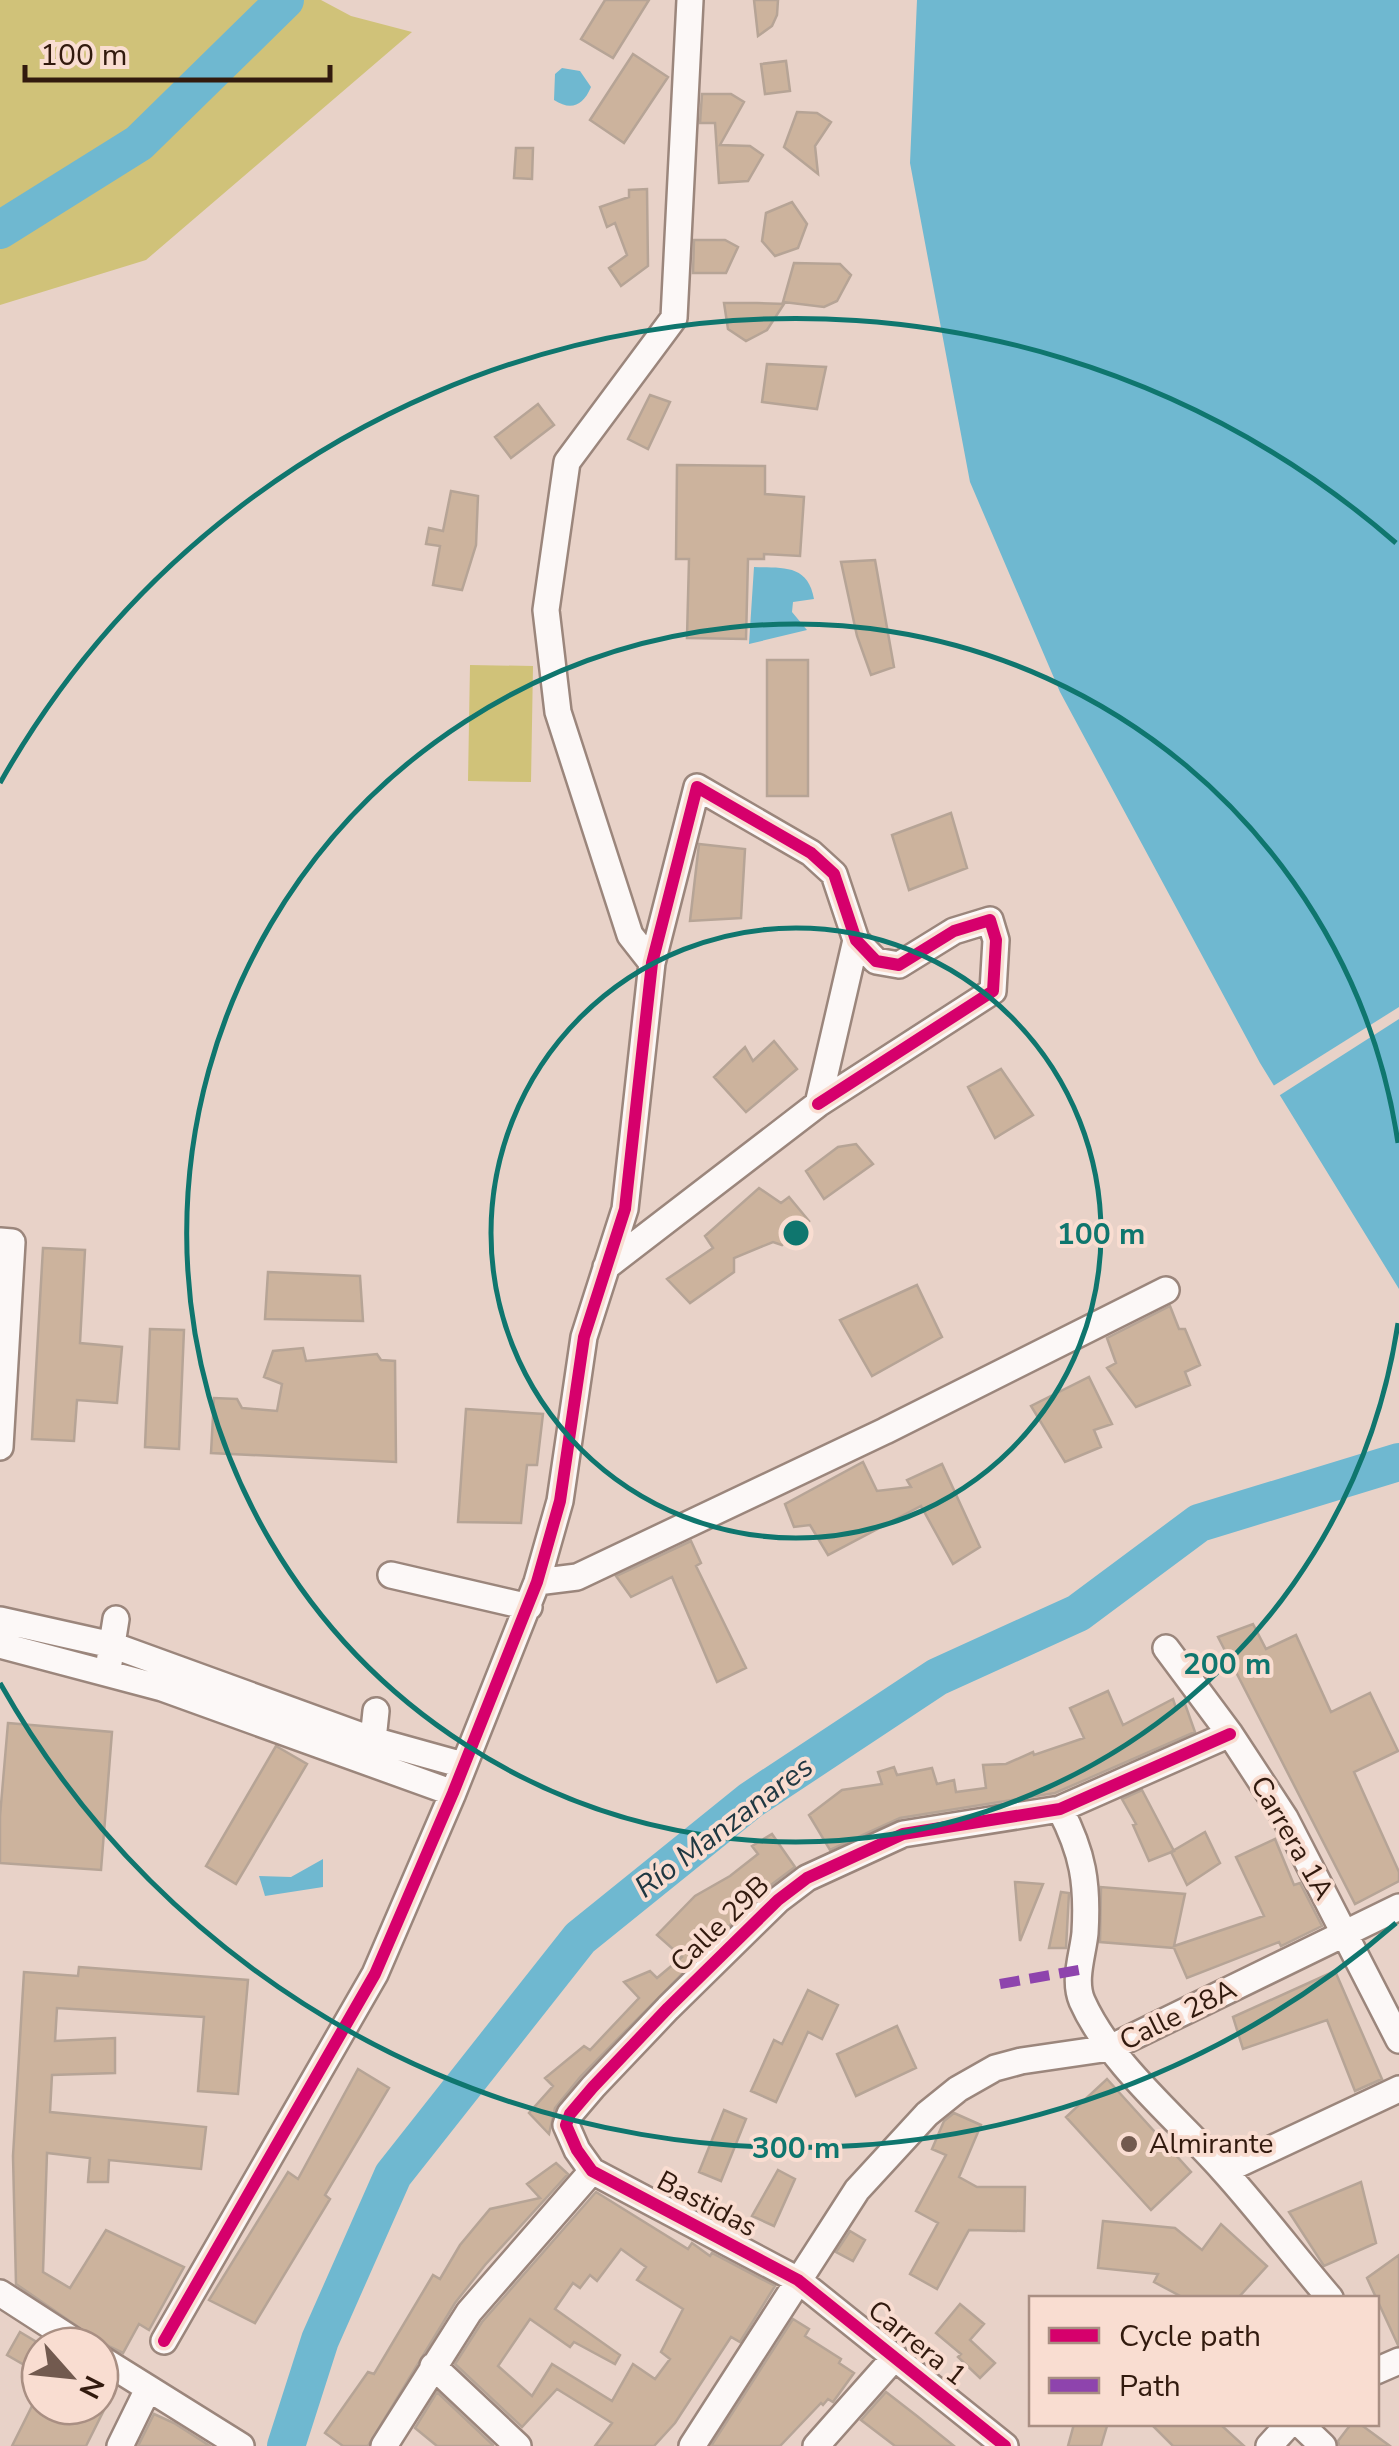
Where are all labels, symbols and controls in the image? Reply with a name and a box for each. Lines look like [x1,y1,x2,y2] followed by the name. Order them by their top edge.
[25,20,330,82] scale bar
[40,35,127,76] text: 100 m
[1057,1214,1145,1255] text: 100 m
[778,1215,814,1251] centre of rings
[1183,1644,1271,1685] text: 200 m
[626,1746,822,1908] water label: Río Manzanares
[1241,1769,1343,1907] street label: Carrera 1A
[662,1867,778,1981] street label: Calle 29B
[1113,1970,1243,2060] street label: Calle 28A
[1149,2125,1273,2163] place label: Almirante
[752,2128,840,2169] text: 300 m
[1118,2133,1140,2155] marker: Almirante
[650,2162,764,2246] street label: Bastidas
[860,2292,974,2394] street label: Carrera 1
[1029,2296,1379,2426] legend
[1119,2316,1261,2357] text: Cycle path
[20,2326,120,2426] north arrow
[1119,2366,1181,2407] text: Path
[70,2369,113,2405] text: N

